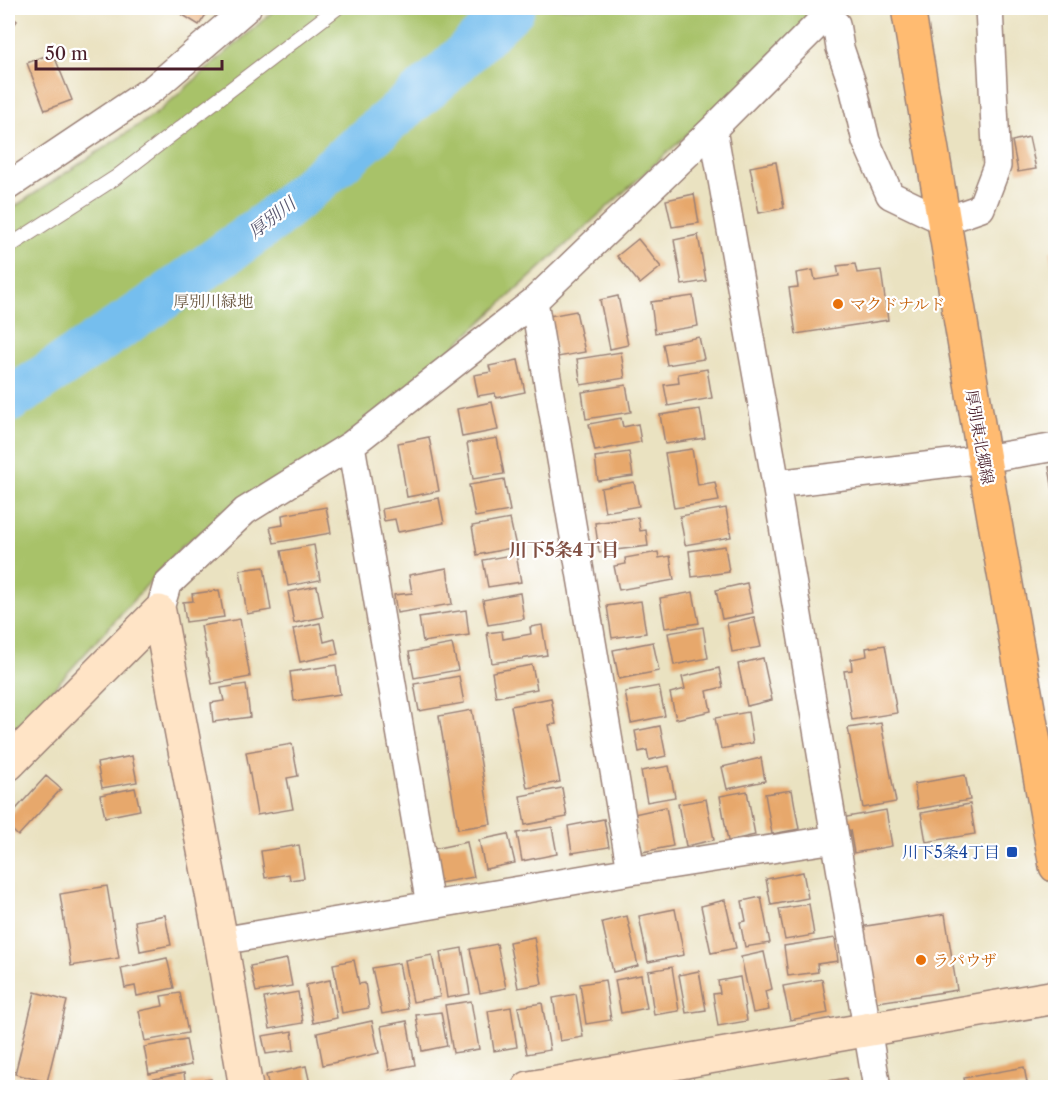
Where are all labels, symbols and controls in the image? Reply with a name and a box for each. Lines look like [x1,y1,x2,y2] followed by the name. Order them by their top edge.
[36,33,222,71] scale bar
[45,43,88,65] text: 50 m
[244,191,302,243] water label: 厚別川
[173,291,253,311] park label: 厚別川緑地
[850,294,945,314] place label: マクドナルド
[831,297,845,311] marker: マクドナルド
[962,388,998,486] street label: 厚別東北郷線
[509,539,619,561] district label: 川下5条4丁目
[902,842,1000,862] place label: 川下5条4丁目
[1005,845,1019,859] marker: 川下5条4丁目
[933,950,997,970] place label: ラパウザ
[914,953,928,967] marker: ラパウザ

